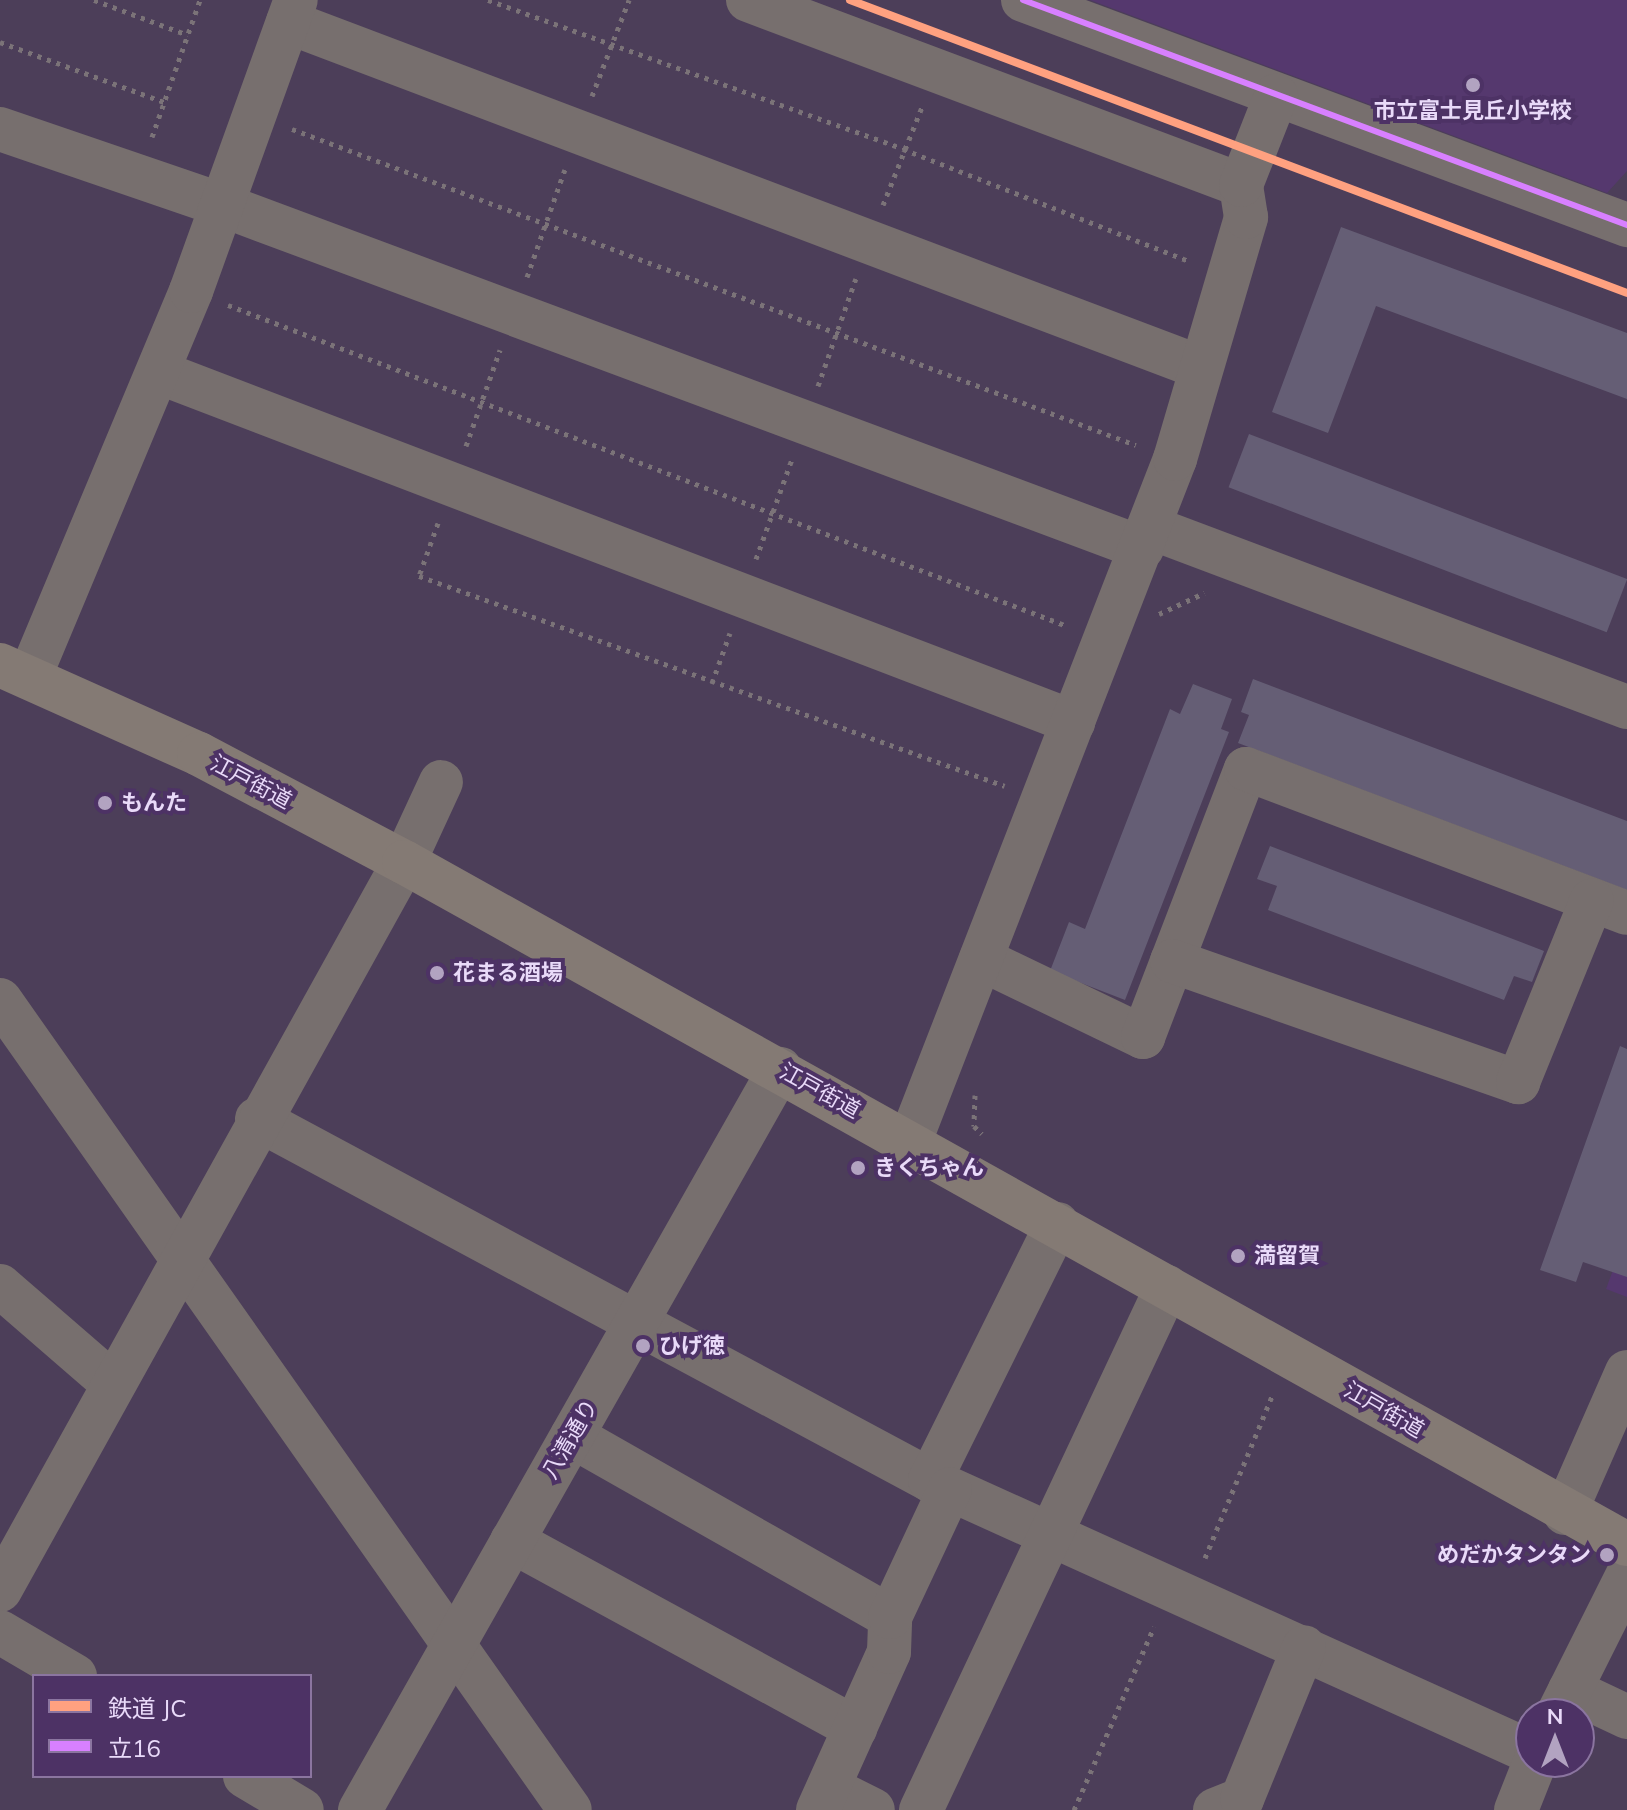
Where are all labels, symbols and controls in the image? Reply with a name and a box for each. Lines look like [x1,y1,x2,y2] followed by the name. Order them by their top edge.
[1464,76,1482,94] marker: 市立富士見丘小学校
[1374,98,1572,124] place label: 市立富士見丘小学校
[206,750,296,814] street label: 江戸街道
[121,790,187,816] place label: もんた
[96,794,114,812] marker: もんた
[453,960,563,986] place label: 花まる酒場
[428,964,446,982] marker: 花まる酒場
[775,1058,865,1124] street label: 江戸街道
[874,1155,984,1181] place label: きくちゃん
[849,1159,867,1177] marker: きくちゃん
[1254,1243,1320,1269] place label: 満留賀
[1229,1247,1247,1265] marker: 満留賀
[659,1333,725,1359] place label: ひげ徳
[634,1337,652,1355] marker: ひげ徳
[1339,1377,1429,1443] street label: 江戸街道
[537,1394,603,1484] street label: 八清通り
[1437,1542,1591,1568] place label: めだかタンタン
[1598,1546,1616,1564] marker: めだかタンタン
[32,1674,312,1778] legend
[108,1693,187,1723] text: 鉄道 JC
[1515,1698,1595,1778] north arrow
[1547,1702,1563,1730] text: N
[108,1733,161,1763] text: 立16

